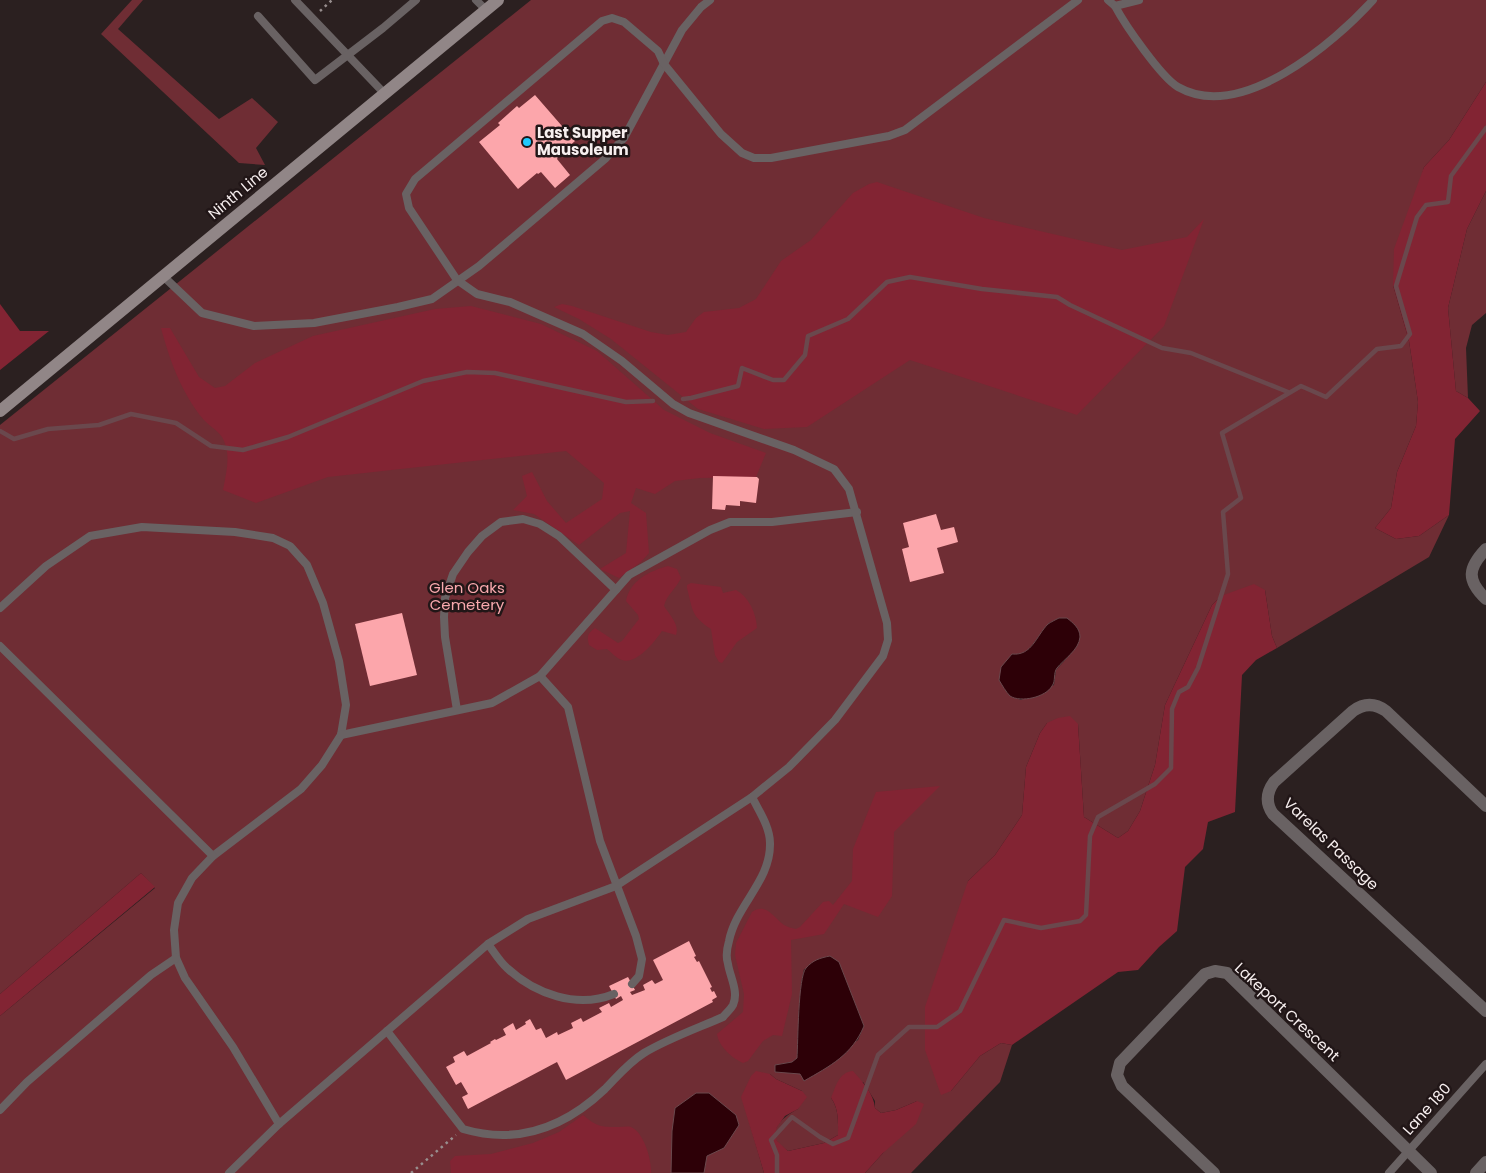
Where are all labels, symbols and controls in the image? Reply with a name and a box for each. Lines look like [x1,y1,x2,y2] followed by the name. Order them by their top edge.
[537,122,629,160] place label: Last Supper Mausoleum
[521,136,533,148] marker: Last Supper Mausoleum
[203,161,272,224] street label: Ninth Line
[429,577,505,615] park label: Glen Oaks Cemetery
[1279,793,1384,895] street label: Varelas Passage
[1230,958,1344,1066] street label: Lakeport Crescent
[1398,1078,1456,1139] street label: Lane 180

